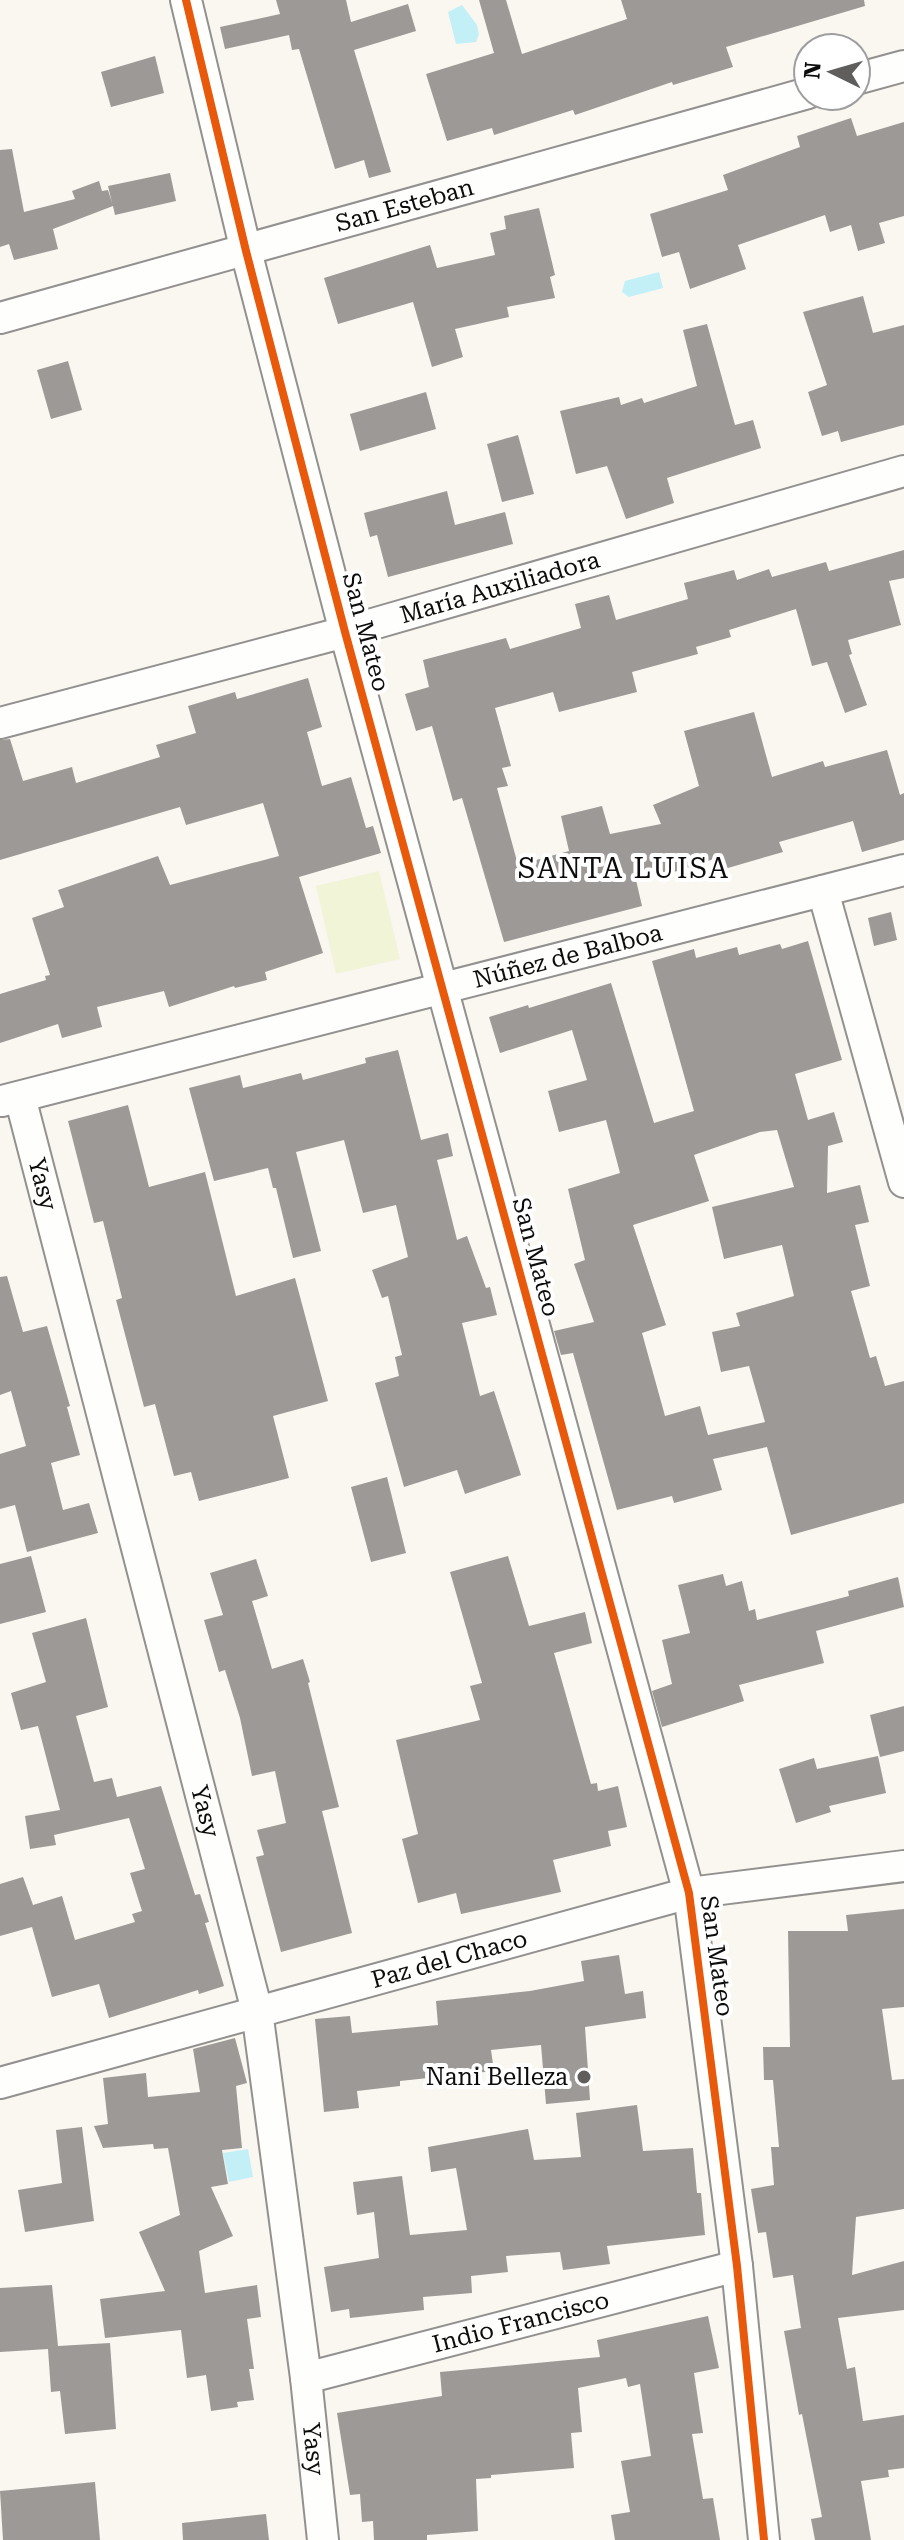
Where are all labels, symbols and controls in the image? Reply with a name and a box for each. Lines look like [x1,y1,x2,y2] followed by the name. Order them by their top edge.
[792,32,872,112] north arrow
[799,61,826,80] text: N
[332,173,477,238] street label: San Esteban
[397,545,603,629] street label: María Auxiliadora
[337,570,395,694] street label: San Mateo
[518,852,730,885] district label: SANTA LUISA
[470,919,665,994] street label: Núñez de Balboa
[22,1155,63,1214] street label: Yasy
[507,1195,565,1319] street label: San Mateo
[185,1782,226,1841] street label: Yasy
[695,1894,739,2018] street label: San Mateo
[368,1924,530,1994] street label: Paz del Chaco
[426,2063,568,2091] place label: Nani Belleza
[575,2068,593,2086] marker: Nani Belleza
[430,2286,612,2359] street label: Indio Francisco
[297,2421,330,2478] street label: Yasy

